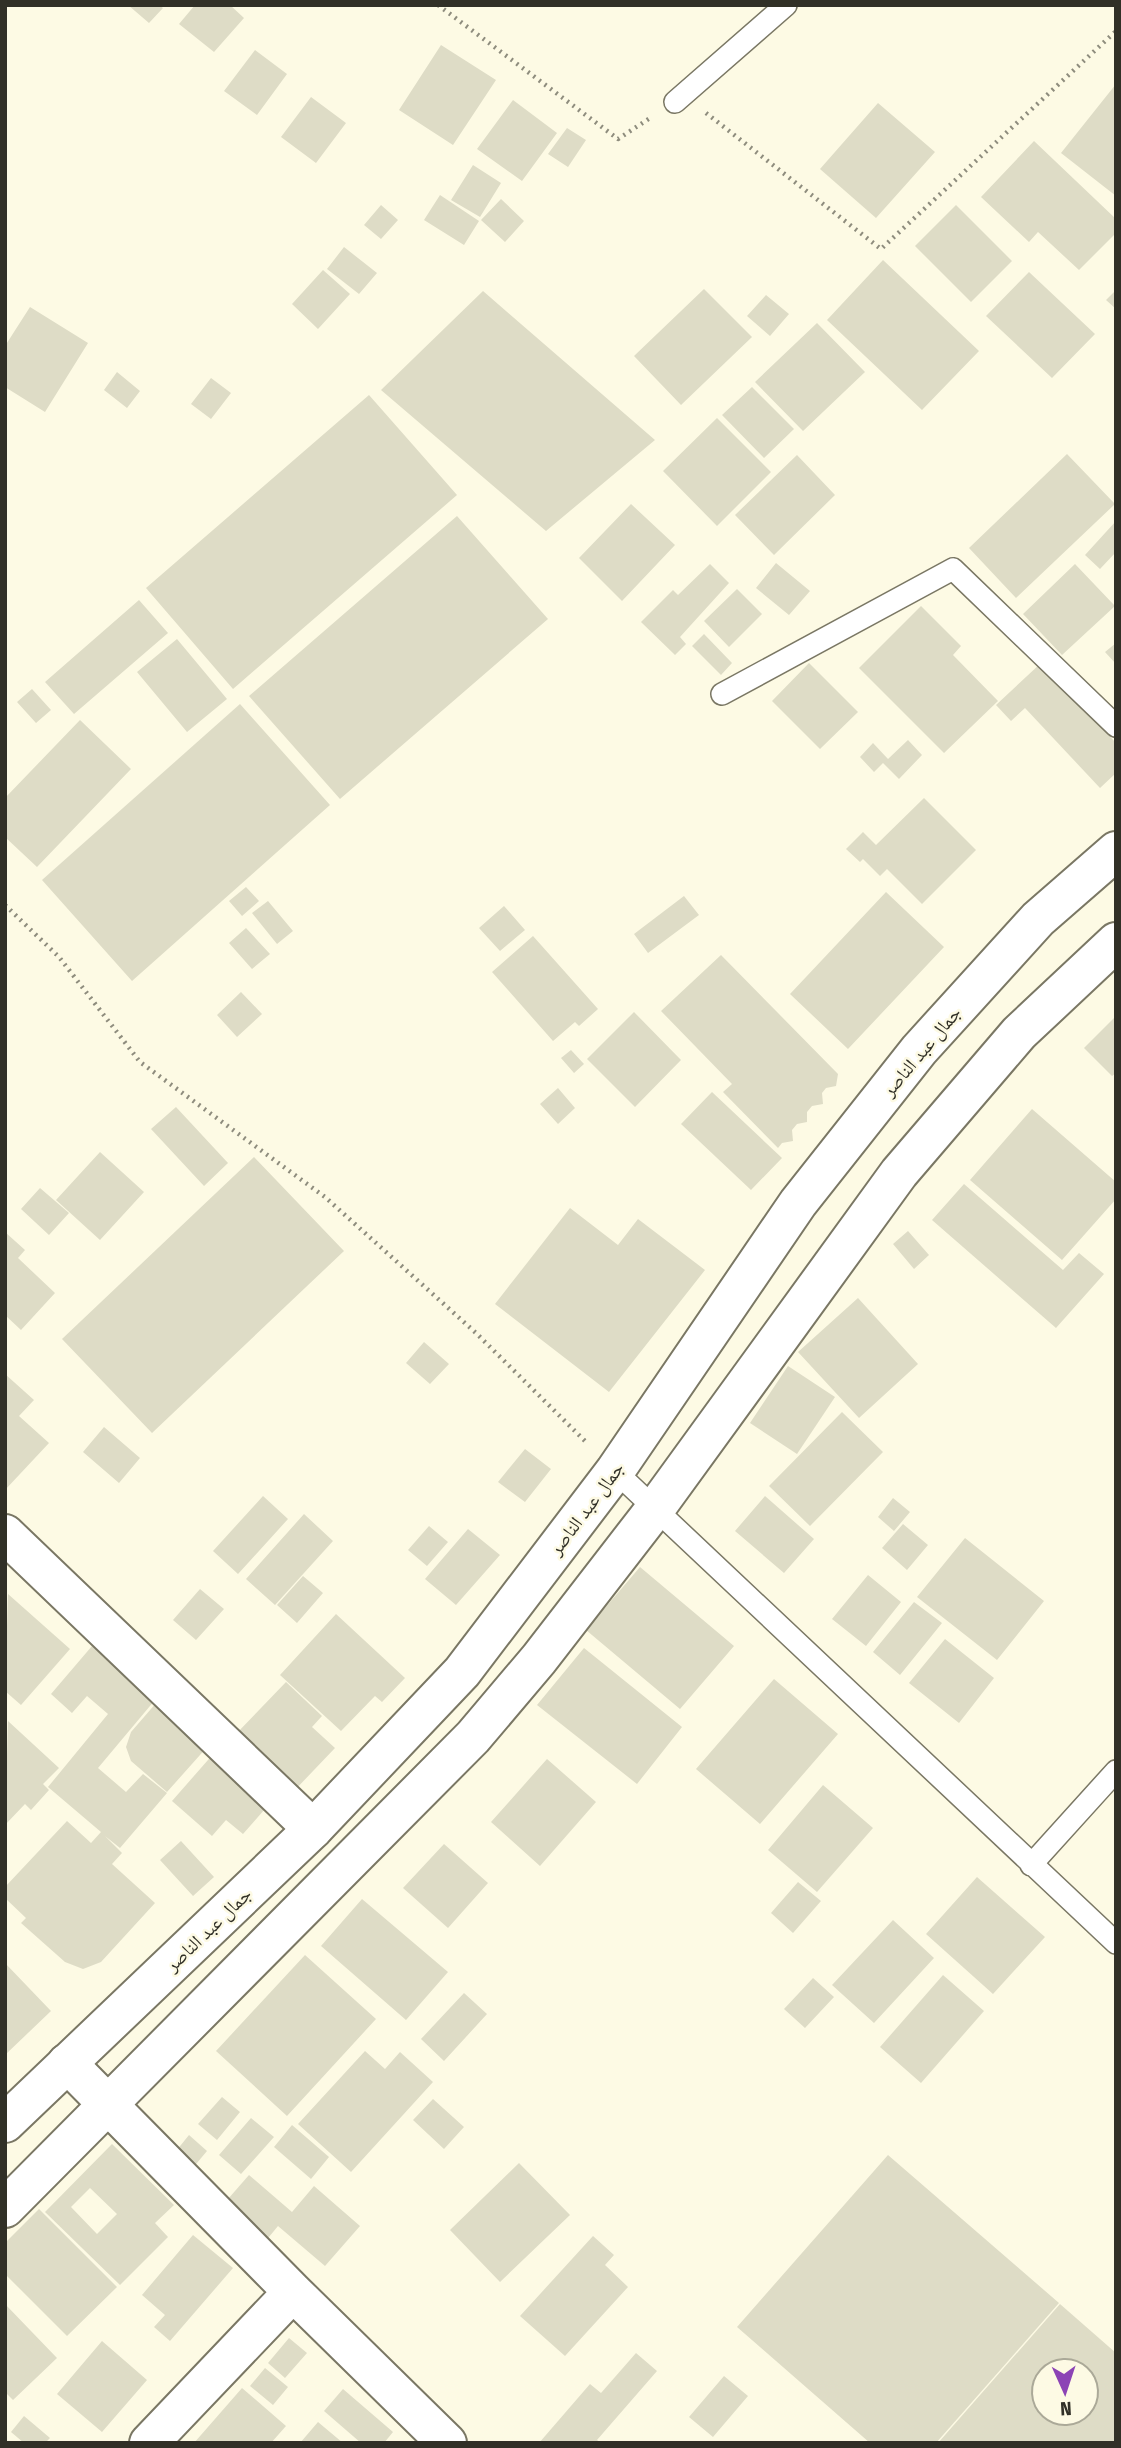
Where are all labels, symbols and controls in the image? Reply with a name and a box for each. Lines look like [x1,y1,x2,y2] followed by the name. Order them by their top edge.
[876,1002,966,1102] street label: جمال عبد الناصر
[543,1457,629,1560] street label: جمال عبد الناصر
[160,1883,256,1977] street label: جمال عبد الناصر
[1030,2357,1100,2427] north arrow
[1060,2397,1072,2420] text: N

